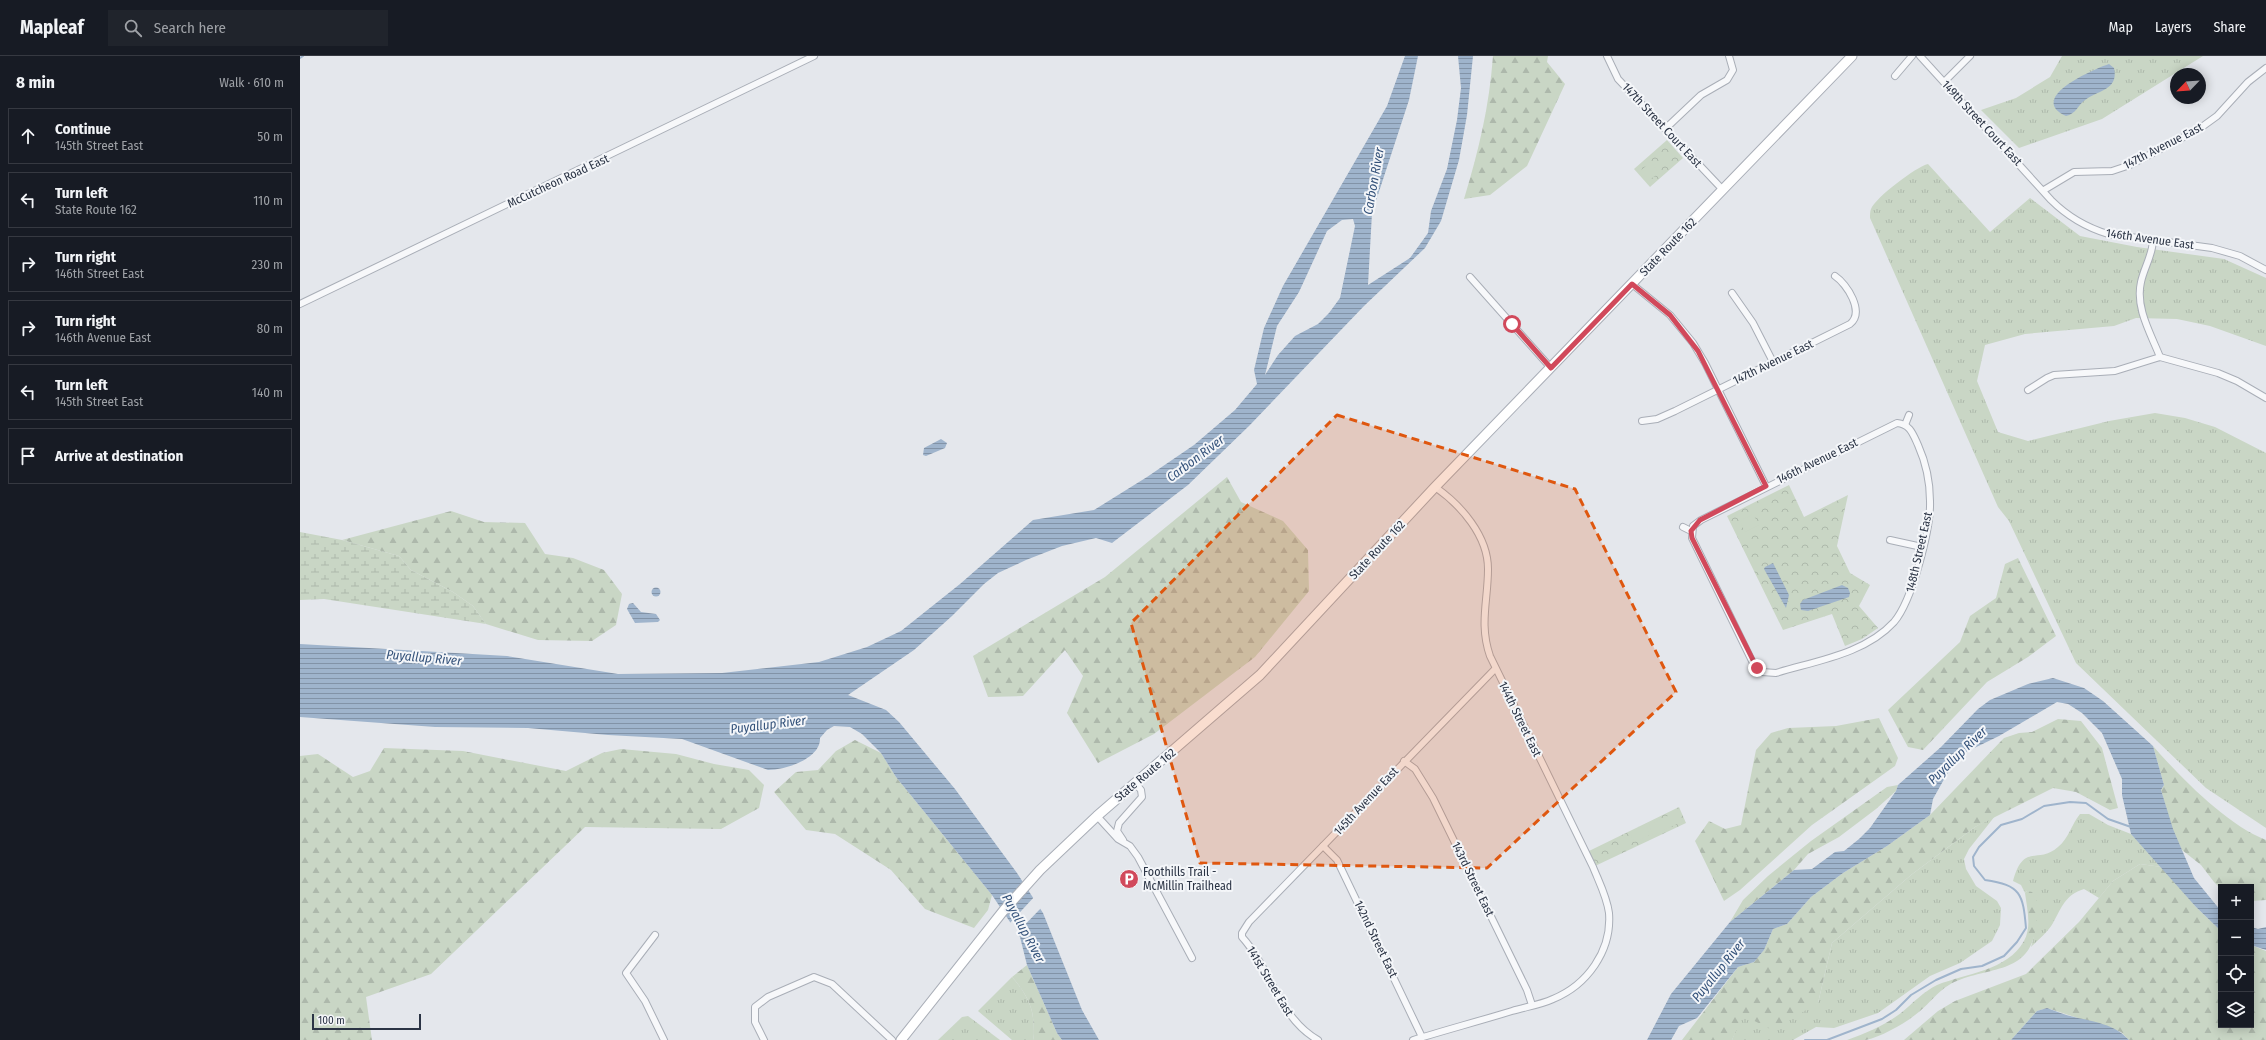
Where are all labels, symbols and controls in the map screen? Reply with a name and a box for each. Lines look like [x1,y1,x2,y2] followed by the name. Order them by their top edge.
[108,10,388,46] search box
[20,16,84,39] text: Mapleaf
[122,17,144,39] icon: search
[154,19,226,37] text: Search here
[2109,19,2133,36] text: Map
[2155,19,2191,36] text: Layers
[2213,19,2246,36] text: Share
[2170,68,2206,104] north arrow
[16,72,55,93] text: 8 min
[219,75,284,90] text: Walk · 610 m
[1939,78,2025,168] street label: 149th Street Court East
[1619,80,1705,170] street label: 147th Street Court East
[55,120,111,138] text: Continue
[2121,120,2205,172] street label: 147th Avenue East
[17,125,39,147] icon: ahead
[257,129,283,144] text: 50 m
[55,138,143,153] text: 145th Street East
[1360,146,1387,216] water label: Carbon River
[505,151,611,211] street label: McCutcheon Road East
[55,184,108,202] text: Turn left
[17,189,39,211] icon: left
[253,193,283,208] text: 110 m
[55,202,137,217] text: State Route 162
[1637,215,1699,279] street label: State Route 162
[2105,226,2195,252] street label: 146th Avenue East
[55,248,116,266] text: Turn right
[17,253,39,275] icon: right
[252,257,283,272] text: 230 m
[55,266,144,281] text: 146th Street East
[55,312,116,330] text: Turn right
[1503,315,1521,333] route start
[17,317,39,339] icon: right
[257,321,283,336] text: 80 m
[55,330,151,345] text: 146th Avenue East
[1731,337,1815,387] street label: 147th Avenue East
[55,376,108,394] text: Turn left
[17,381,39,403] icon: left
[252,385,283,400] text: 140 m
[55,394,143,409] text: 145th Street East
[1164,432,1227,485] water label: Carbon River
[1774,435,1860,487] street label: 146th Avenue East
[17,445,39,467] icon: arrive
[55,447,183,465] text: Arrive at destination
[1903,510,1935,594] street label: 148th Street East
[1346,518,1408,582] street label: State Route 162
[386,647,463,668] water label: Puyallup River
[1748,659,1766,677] route end
[1496,679,1544,759] street label: 144th Street East
[730,712,807,737] water label: Puyallup River
[1925,723,1990,787] water label: Puyallup River
[1112,745,1178,805] street label: State Route 162
[1331,764,1401,838] street label: 145th Avenue East
[1449,839,1497,919] street label: 143rd Street East
[1143,865,1232,893] place label: Foothills Trail - McMillin Trailhead
[1118,868,1140,890] parking icon: Foothills Trail - McMillin Trailhead
[2218,884,2254,1028] map controls
[2218,884,2254,920] button: +
[999,891,1048,966] water label: Puyallup River
[1351,898,1401,980] street label: 142nd Street East
[2218,920,2254,956] button: −
[1689,936,1748,1004] water label: Puyallup River
[1244,944,1296,1019] street label: 141st Street East
[2218,956,2254,992] button: locate
[2218,992,2254,1028] button: layers
[312,1012,421,1031] scale bar
[318,1014,345,1027] text: 100 m

